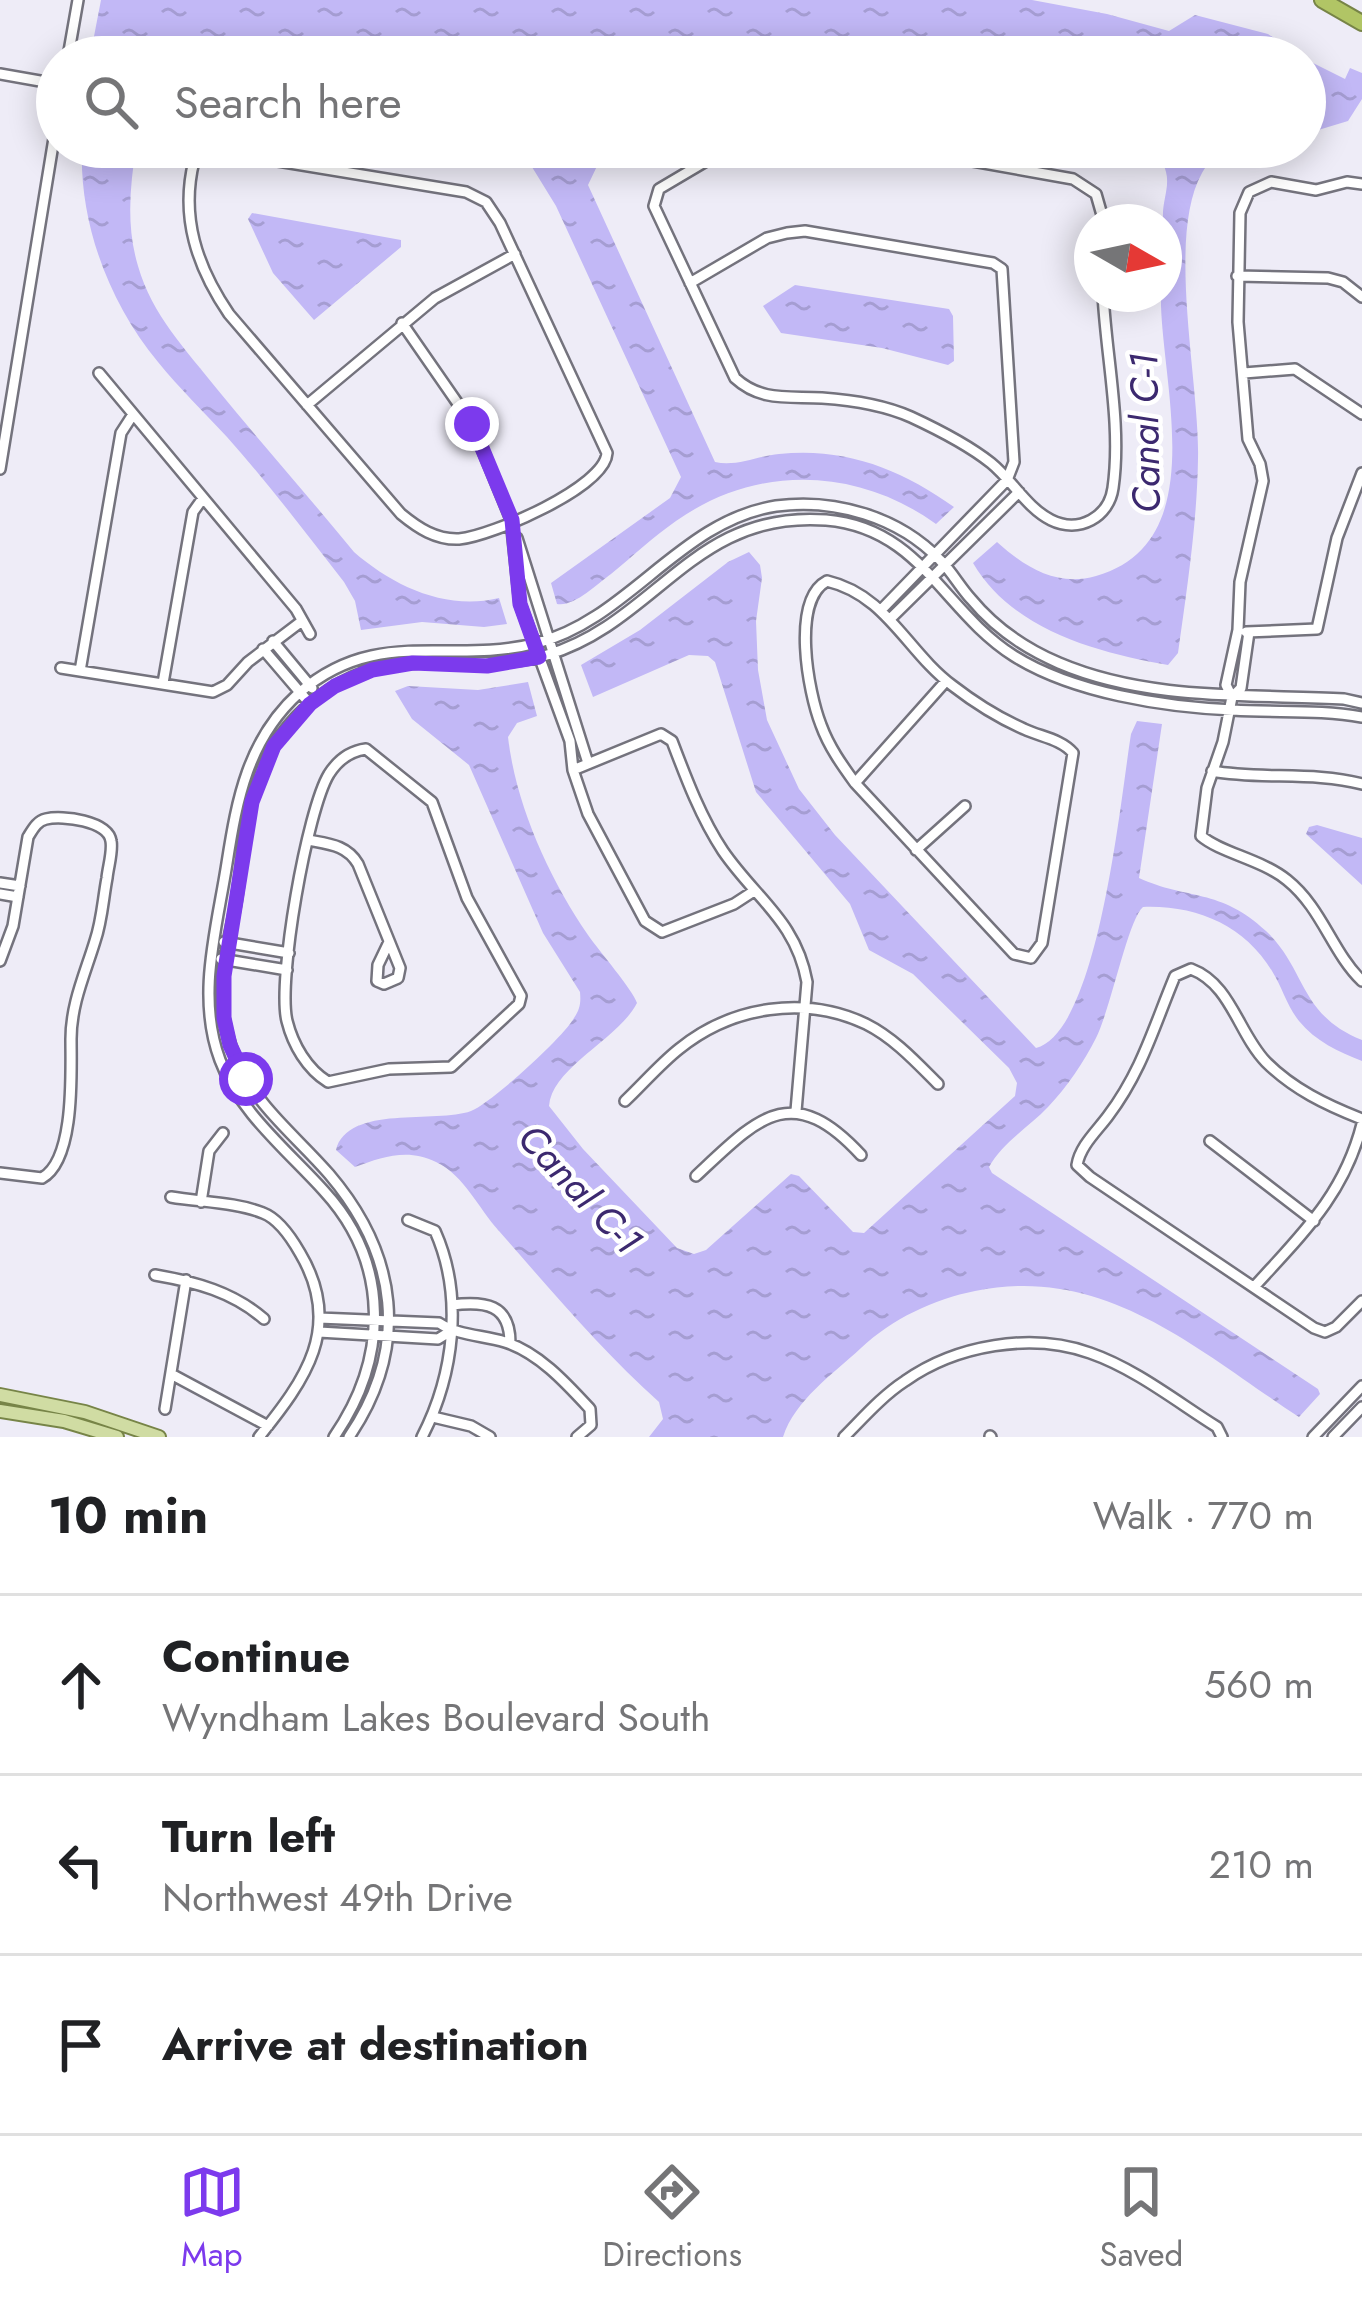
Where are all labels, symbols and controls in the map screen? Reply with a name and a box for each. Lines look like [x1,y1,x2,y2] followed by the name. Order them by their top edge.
[36,36,1326,168] search box
[78,69,144,135] icon: search
[174,70,402,135] text: Search here
[1074,204,1182,312] north arrow
[1115,352,1175,514] water label: Canal C-1
[445,397,499,451] route end
[219,1052,273,1106] route start
[504,1111,656,1267] water label: Canal C-1
[48,1478,208,1552] text: 10 min
[1093,1487,1314,1544] text: Walk · 770 m
[162,1624,350,1689] text: Continue
[48,1652,114,1718] icon: ahead
[1204,1656,1314,1713] text: 560 m
[162,1689,710,1746] text: Wyndham Lakes Boulevard South
[162,1804,335,1869] text: Turn left
[48,1832,114,1898] icon: left
[1209,1836,1314,1893] text: 210 m
[162,1869,513,1926] text: Northwest 49th Drive
[48,2012,114,2078] icon: arrive
[162,2012,589,2077] text: Arrive at destination
[179,2159,245,2278] tab: Map
[602,2159,742,2278] tab: Directions
[1100,2159,1183,2278] tab: Saved

